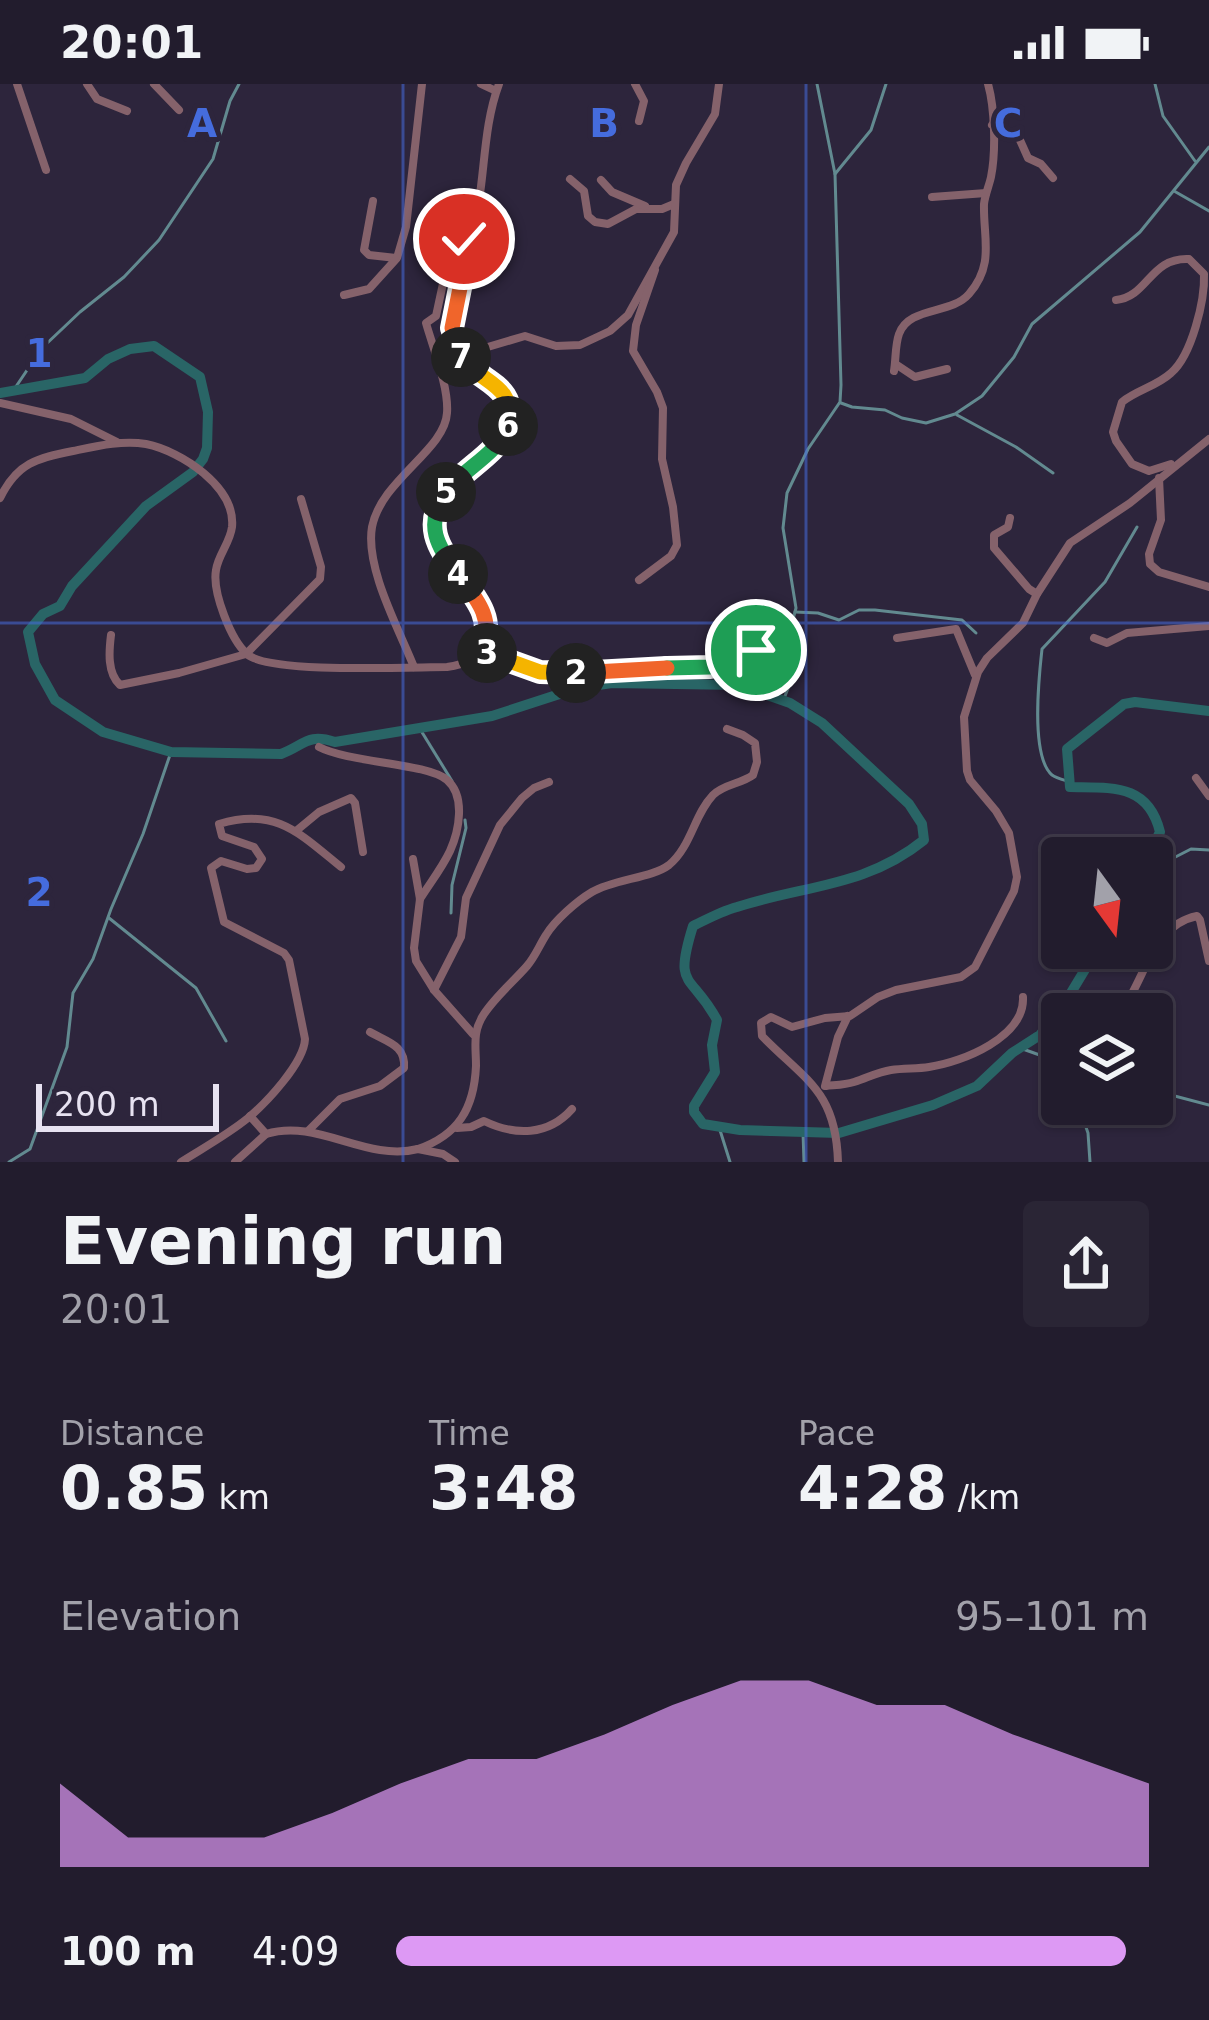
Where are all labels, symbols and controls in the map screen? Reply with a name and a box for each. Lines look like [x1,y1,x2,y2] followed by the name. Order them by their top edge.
[60,16,203,69] text: 20:01
[187,101,217,146] text: A
[589,101,619,146] text: B
[994,101,1022,146] text: C
[413,188,515,290] pin
[431,206,497,272] icon: check
[431,327,491,387] pin: 7
[25,331,53,376] text: 1
[450,337,472,376] text: 7
[478,396,538,456] pin: 6
[497,406,519,445] text: 6
[416,462,476,522] pin: 5
[435,472,457,511] text: 5
[428,544,488,604] pin: 4
[447,554,469,593] text: 4
[705,599,807,701] pin
[723,617,789,683] icon: arrive
[457,623,517,683] pin: 3
[476,633,498,672] text: 3
[546,643,606,703] pin: 2
[565,653,587,692] text: 2
[1041,837,1173,969] north arrow
[1041,837,1173,1125] map controls
[25,870,53,915] text: 2
[1041,993,1173,1125] button: layers
[36,1078,219,1131] scale bar
[54,1085,160,1124] text: 200 m
[1023,1201,1149,1327] button: share
[60,1203,506,1280] text: Evening run
[60,1287,172,1332] text: 20:01
[60,1414,204,1453] text: Distance
[429,1414,510,1453] text: Time
[798,1414,875,1453] text: Pace
[60,1453,208,1523] text: 0.85
[429,1453,578,1523] text: 3:48
[798,1453,947,1523] text: 4:28
[208,1478,270,1517] text: km
[947,1478,1020,1517] text: /km
[60,1594,241,1639] text: Elevation
[955,1594,1149,1639] text: 95–101 m
[60,1929,196,1974] text: 100 m
[252,1929,340,1974] text: 4:09

